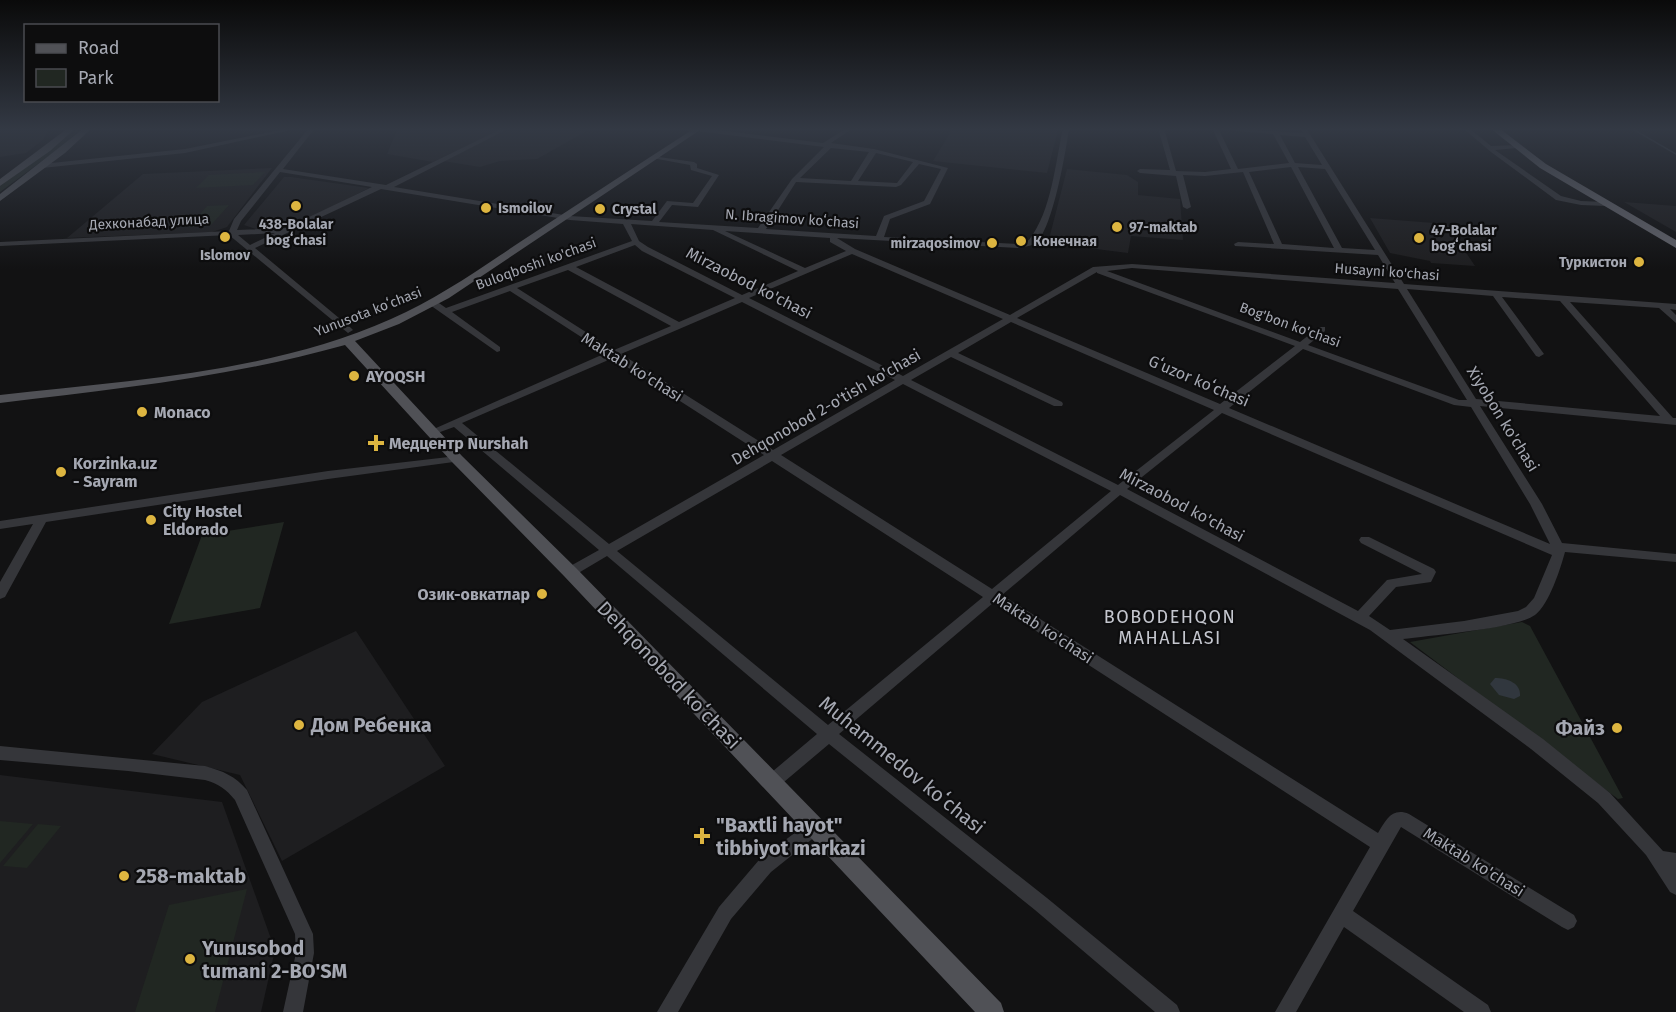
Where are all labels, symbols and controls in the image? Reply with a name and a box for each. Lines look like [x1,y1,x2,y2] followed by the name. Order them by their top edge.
[24,24,219,102] legend
[78,37,120,59] text: Road
[78,67,114,89] text: Park
[289,199,303,213] marker: 438-Bolalar bogʻchasi
[498,200,553,217] place label: Ismoilov
[479,201,493,215] marker: Ismoilov
[612,201,657,218] place label: Crystal
[593,202,607,216] marker: Crystal
[724,206,860,232] street label: N. Ibragimov koʻchasi
[88,210,209,234] street label: Дехконабад улица
[259,216,334,249] place label: 438-Bolalar bogʻchasi
[1129,219,1197,236] place label: 97-maktab
[1110,220,1124,234] marker: 97-maktab
[1431,222,1497,255] place label: 47-Bolalar bogʻchasi
[218,230,232,244] marker: Islomov
[1412,231,1426,245] marker: 47-Bolalar bogʻchasi
[1033,233,1097,250] place label: Конечная
[473,234,599,294] street label: Buloqboshi ko'chasi
[1014,234,1028,248] marker: Конечная
[890,235,981,252] place label: mirzaqosimov
[985,236,999,250] marker: mirzaqosimov
[683,243,815,323] street label: Mirzaobod ko'chasi
[200,247,251,264] place label: Islomov
[1559,254,1627,271] place label: Туркистон
[1632,255,1646,269] marker: Туркистон
[1334,260,1440,284] street label: Husayni ko'chasi
[312,284,424,340] street label: Yunusota koʻchasi
[1237,299,1343,351] street label: Bog'bon ko'chasi
[578,328,686,406] street label: Maktab ko'chasi
[728,345,924,469] street label: Dehqonobod 2-o'tish ko'chasi
[1146,351,1252,411] street label: Gʻuzor koʻchasi
[1463,363,1543,475] street label: Xiyobon ko'chasi
[365,367,425,386] place label: AYOQSH
[347,369,361,383] marker: AYOQSH
[154,403,211,422] place label: Monaco
[135,405,149,419] marker: Monaco
[367,434,385,452] marker: Медцентр Nurshah
[389,434,529,453] place label: Медцентр Nurshah
[73,454,158,491] place label: Korzinka.uz - Sayram
[1116,464,1248,546] street label: Mirzaobod ko'chasi
[54,465,68,479] marker: Korzinka.uz - Sayram
[163,502,242,539] place label: City Hostel Eldorado
[144,513,158,527] marker: City Hostel Eldorado
[418,585,530,604] place label: Озик-овкатлар
[535,587,549,601] marker: Озик-овкатлар
[989,589,1097,667] street label: Maktab ko'chasi
[592,596,746,754] street label: Dehqonobod koʻchasi
[1104,606,1236,649] district label: BOBODEHQON MAHALLASI
[814,691,990,839] street label: Muhammedov koʻchasi
[310,713,432,737] place label: Дом Ребенка
[1555,716,1605,740] place label: Файз
[292,718,306,732] marker: Дом Ребенка
[1610,721,1624,735] marker: Файз
[716,813,866,860] place label: "Baxtli hayot" tibbiyot markazi
[1420,823,1528,901] street label: Maktab ko'chasi
[693,827,711,845] marker: "Baxtli hayot" tibbiyot markazi
[136,864,246,888] place label: 258-maktab
[117,869,131,883] marker: 258-maktab
[201,936,348,983] place label: Yunusobod tumani 2-BO'SM
[183,952,197,966] marker: Yunusobod tumani 2-BO'SM

